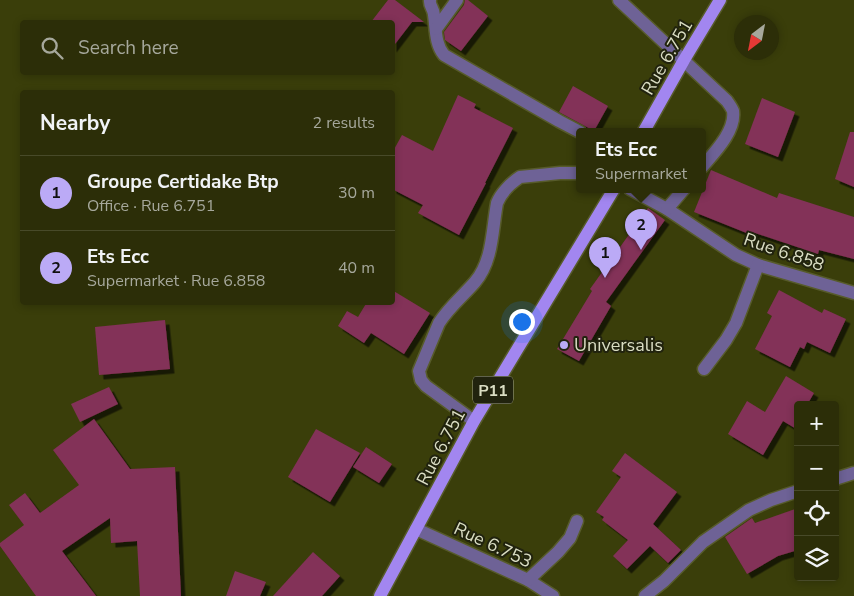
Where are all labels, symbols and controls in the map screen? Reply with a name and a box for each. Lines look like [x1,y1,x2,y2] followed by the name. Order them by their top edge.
[636,15,698,99] street label: Rue 6.751
[734,15,779,60] north arrow
[20,20,395,75] search box
[38,34,66,62] icon: search
[78,35,179,61] text: Search here
[40,109,110,137] text: Nearby
[313,112,375,134] text: 2 results
[576,128,706,193] popup
[595,137,657,163] text: Ets Ecc
[595,163,687,185] text: Supermarket
[87,169,279,195] text: Groupe Certidake Btp
[51,182,61,204] text: 1
[338,182,375,204] text: 30 m
[87,195,215,217] text: Office · Rue 6.751
[625,209,657,250] pin: 2
[741,227,827,277] street label: Rue 6.858
[589,237,621,278] pin: 1
[87,244,149,270] text: Ets Ecc
[51,257,61,279] text: 2
[338,257,375,279] text: 40 m
[87,270,265,292] text: Supermarket · Rue 6.858
[509,309,535,335] your location
[574,333,663,357] place label: Universalis
[558,339,570,351] marker: Universalis
[473,376,513,404] road number: P11
[794,401,839,581] map controls
[794,401,839,446] button: +
[411,404,471,490] street label: Rue 6.751
[794,446,839,491] button: −
[794,491,839,536] button: locate
[450,516,536,574] street label: Rue 6.753
[794,536,839,581] button: layers

